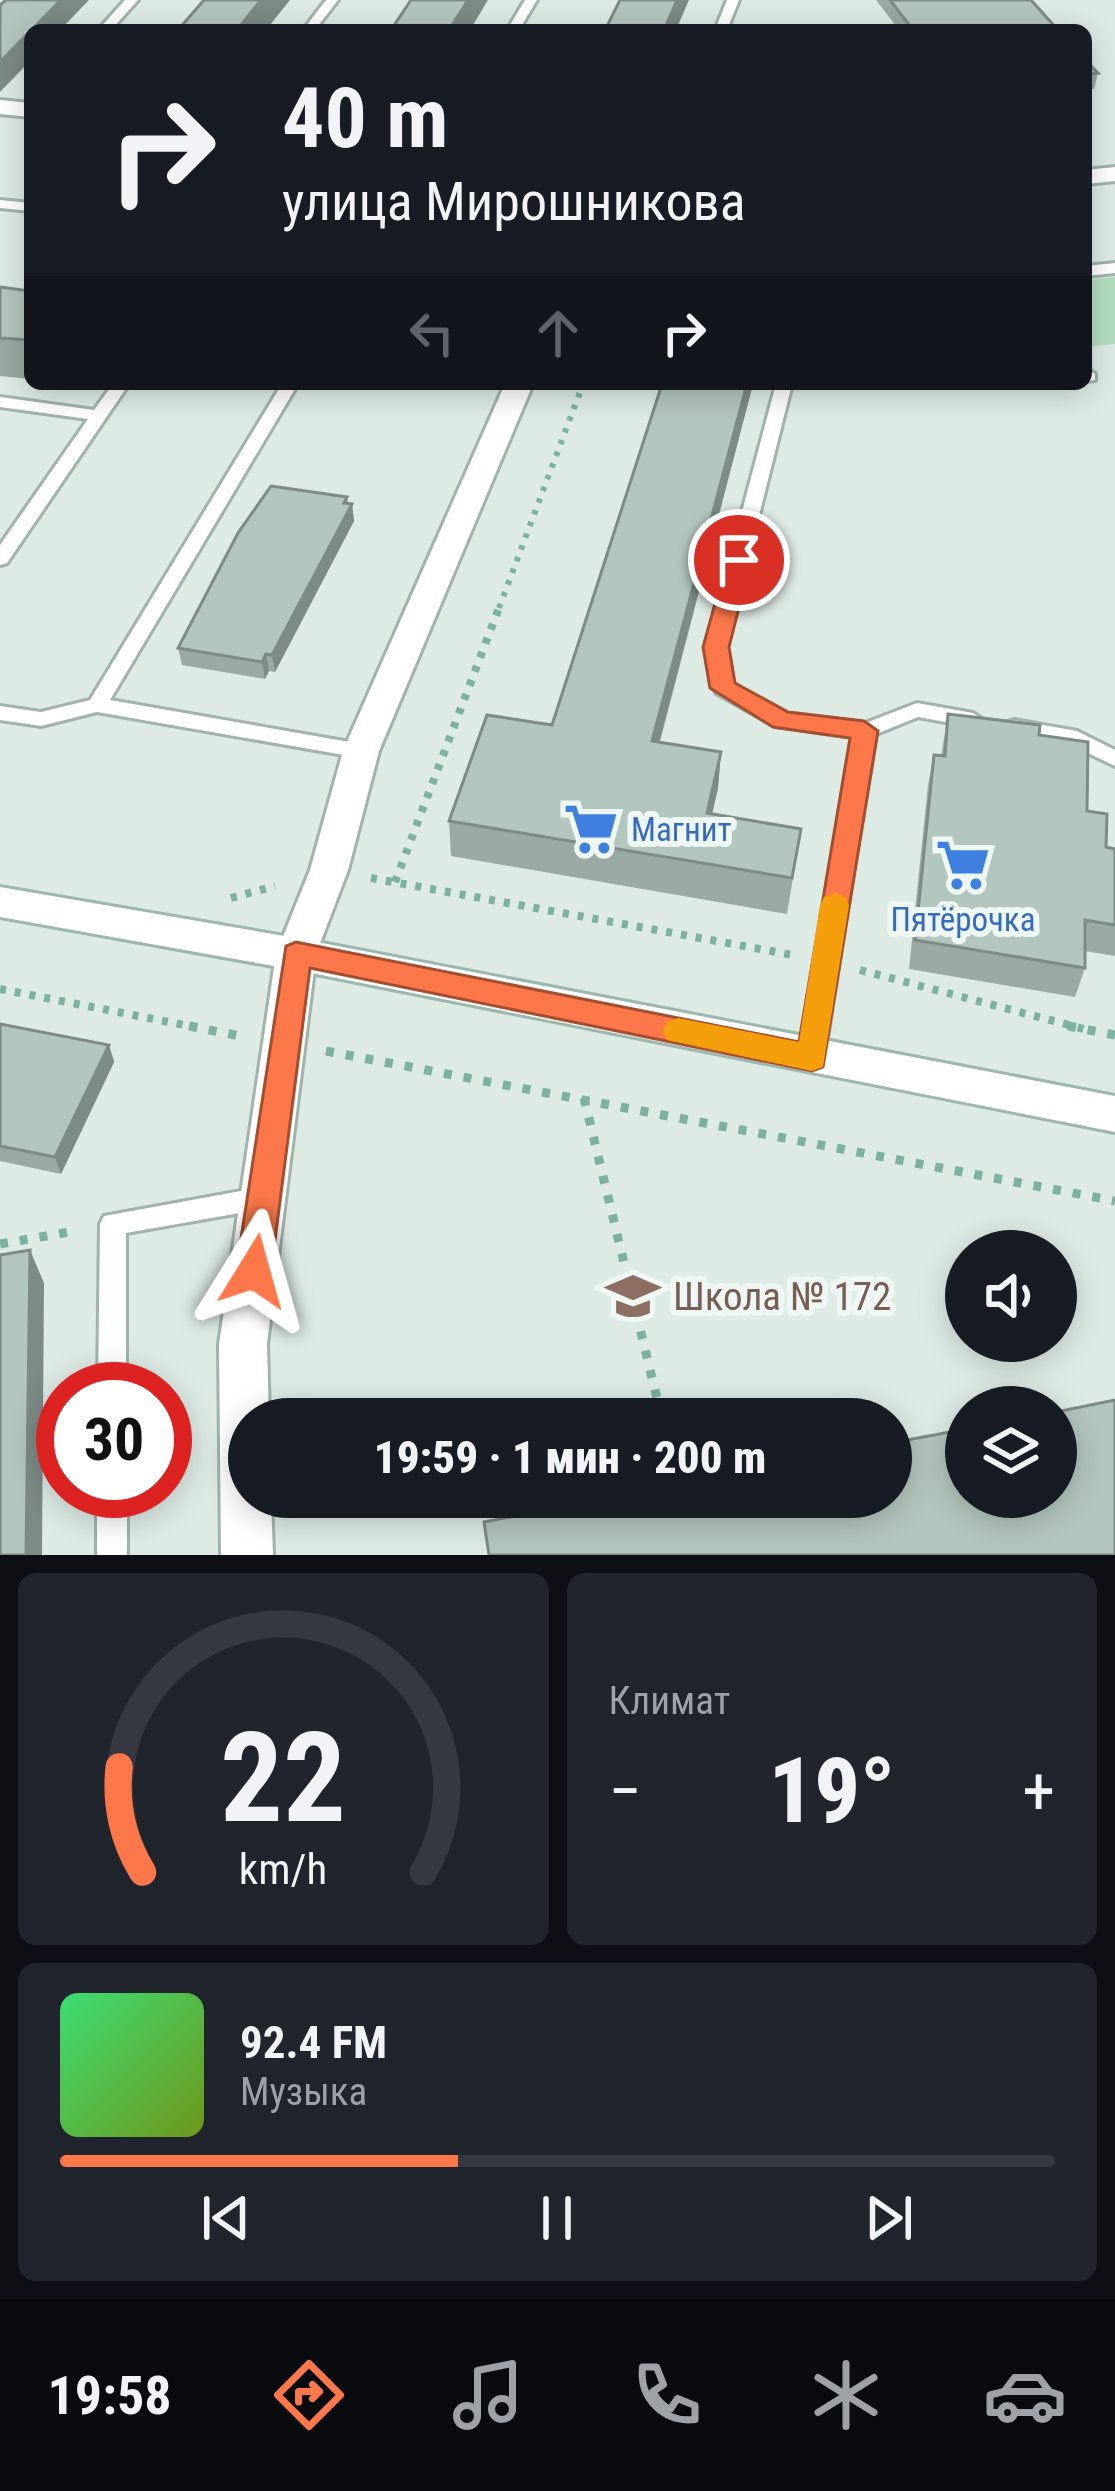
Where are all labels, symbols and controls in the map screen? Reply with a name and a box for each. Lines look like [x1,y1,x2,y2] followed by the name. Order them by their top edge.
[282,69,449,168] text: 40 m
[84,72,240,228] icon: right
[282,170,746,233] text: улица Мирошникова
[399,300,465,366] icon: left
[525,300,591,366] icon: ahead
[651,300,717,366] icon: right
[688,509,790,611] pin
[706,527,772,593] icon: arrive
[562,800,620,858] supermarket icon: Магнит
[631,810,732,849] place label: Магнит
[934,836,992,894] supermarket icon: Пятёрочка
[891,900,1035,939] place label: Пятёрочка
[191,1208,317,1334] position arrow
[945,1230,1077,1518] map controls
[945,1230,1077,1362] button: sound
[604,1267,662,1325] school or university icon: Школа № 172
[673,1274,891,1320] place label: Школа № 172
[36,1362,192,1518] speed limit sign: 30
[945,1386,1077,1518] button: layers
[374,1431,766,1484] text: 19:59 · 1 мин · 200 m
[609,1678,730,1724] text: Климат
[220,1705,346,1851] text: 22
[768,1739,895,1844] text: 19°
[609,1753,642,1830] text: −
[1022,1753,1055,1830] text: +
[239,1844,327,1894] text: km/h
[240,2016,387,2069] text: 92.4 FM
[240,2069,367,2115] text: Музыка
[193,2185,259,2251] icon: previous
[524,2185,590,2251] icon: pause
[856,2185,922,2251] icon: next
[267,2353,351,2437] icon: directions
[446,2353,530,2437] icon: music
[625,2353,709,2437] icon: phone
[804,2353,888,2437] icon: climate
[983,2353,1067,2437] icon: car
[48,2364,172,2427] text: 19:58

